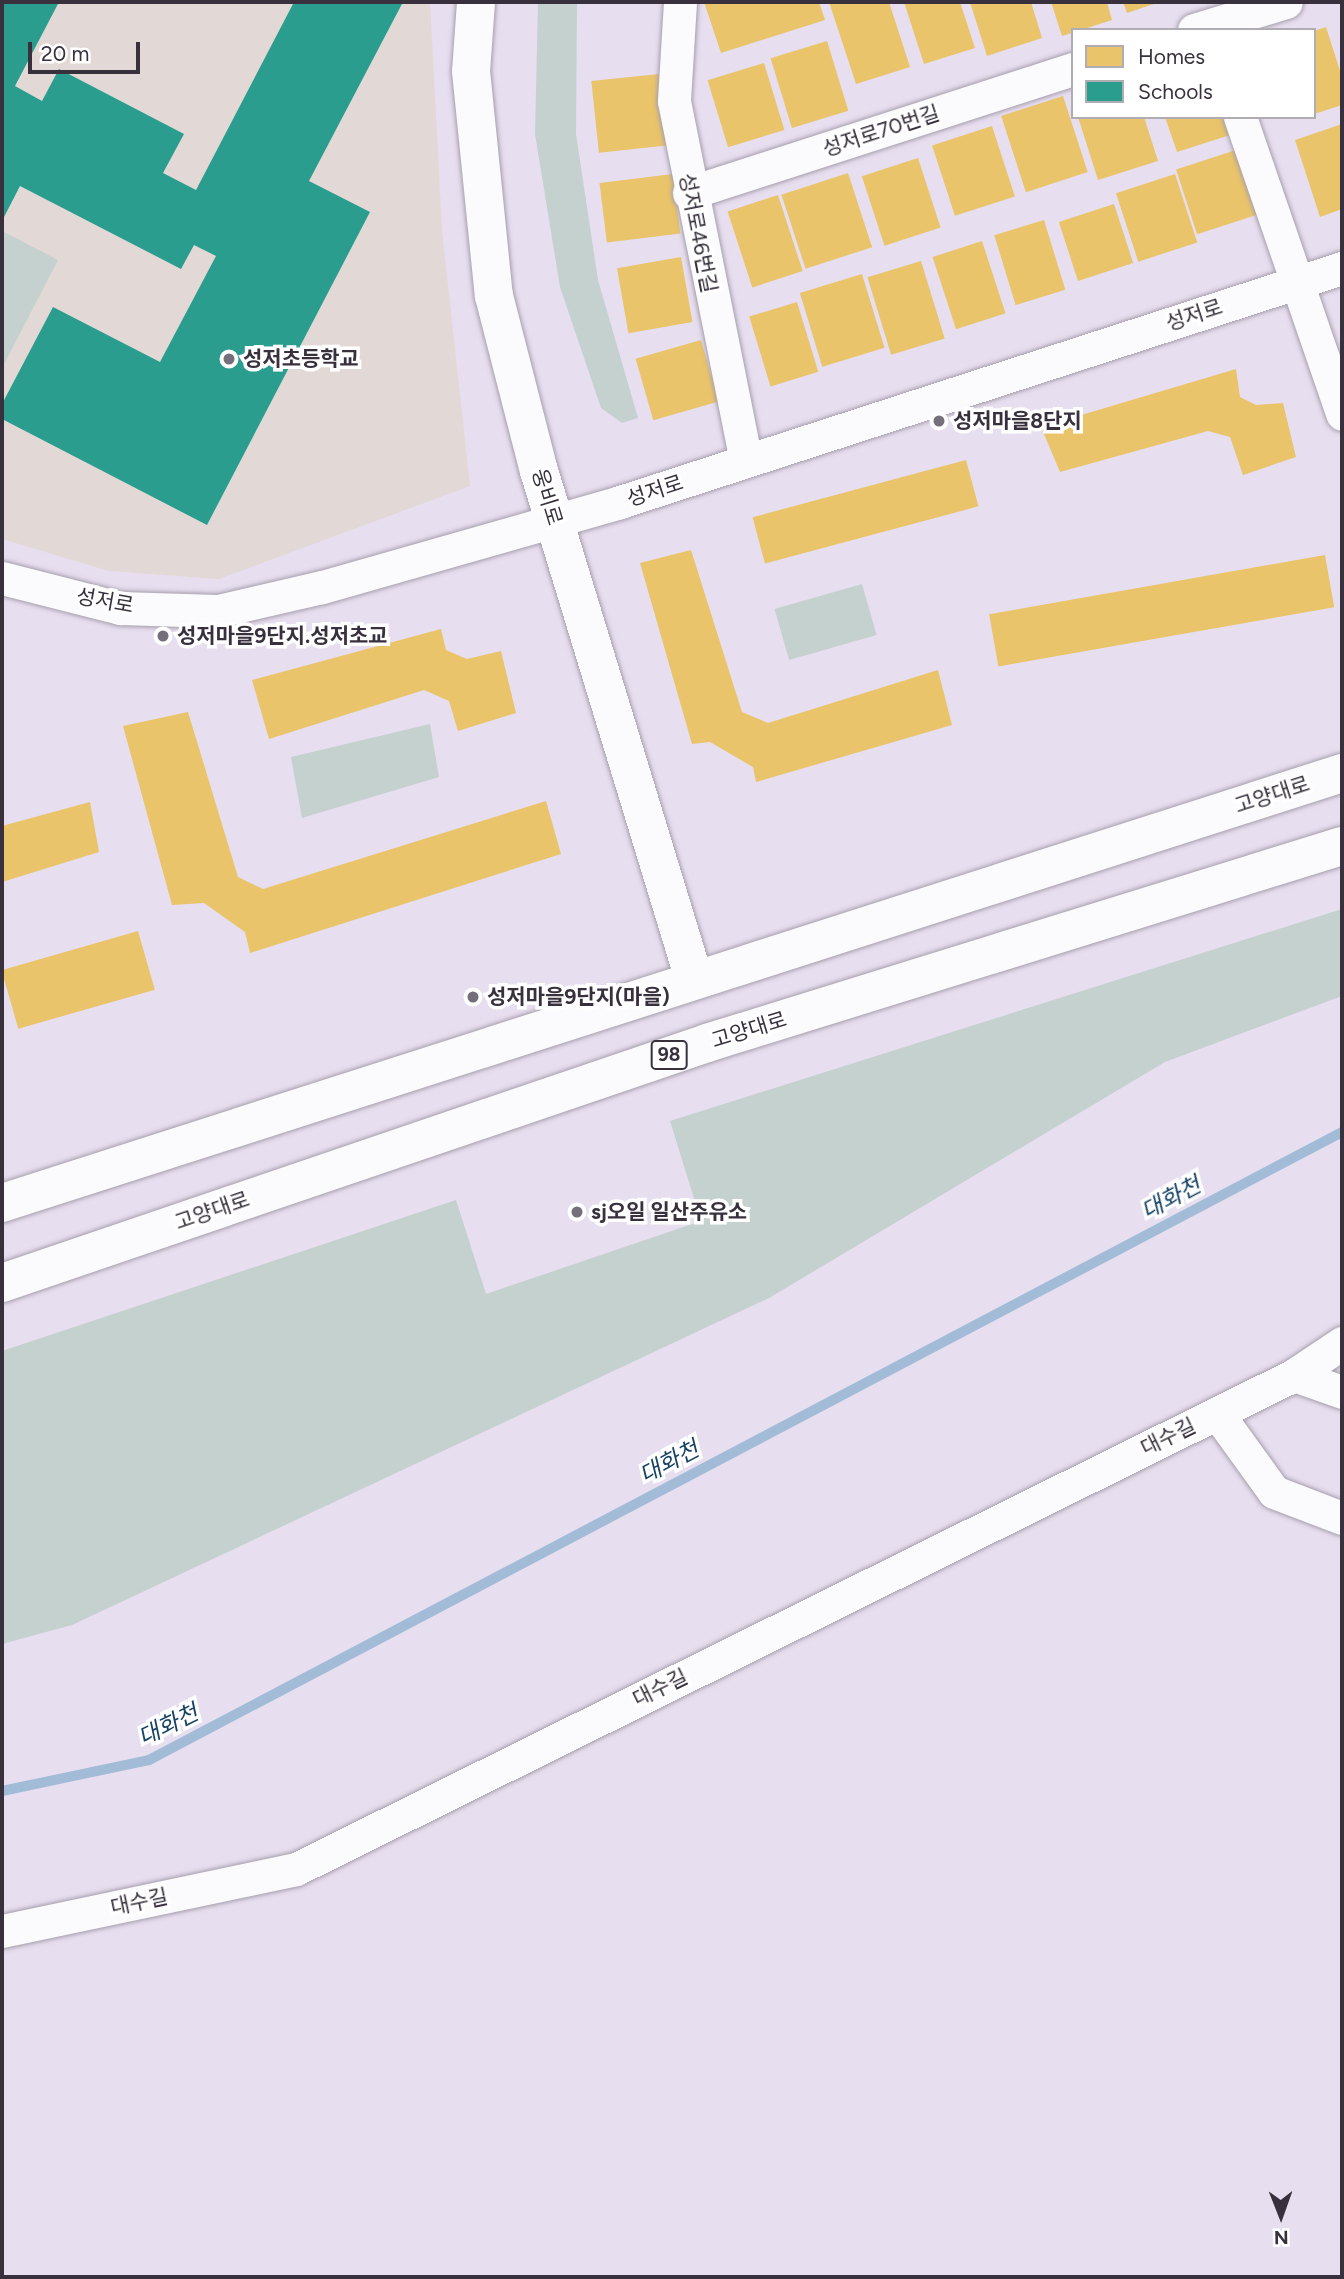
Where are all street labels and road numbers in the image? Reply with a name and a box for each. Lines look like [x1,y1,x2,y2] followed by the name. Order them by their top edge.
[819,100,943,162] street label: 성저로70번길
[674,171,722,295] street label: 성저로46번길
[1163,294,1225,336] street label: 성저로
[526,466,568,528] street label: 웅비로
[624,470,686,512] street label: 성저로
[74,584,136,618] street label: 성저로
[1231,771,1313,819] street label: 고양대로
[708,1007,790,1053] street label: 고양대로
[650,1040,688,1070] road number: 98
[171,1187,253,1235] street label: 고양대로
[1136,1413,1200,1461] street label: 대수길
[628,1664,692,1712] street label: 대수길
[108,1884,170,1920] street label: 대수길

